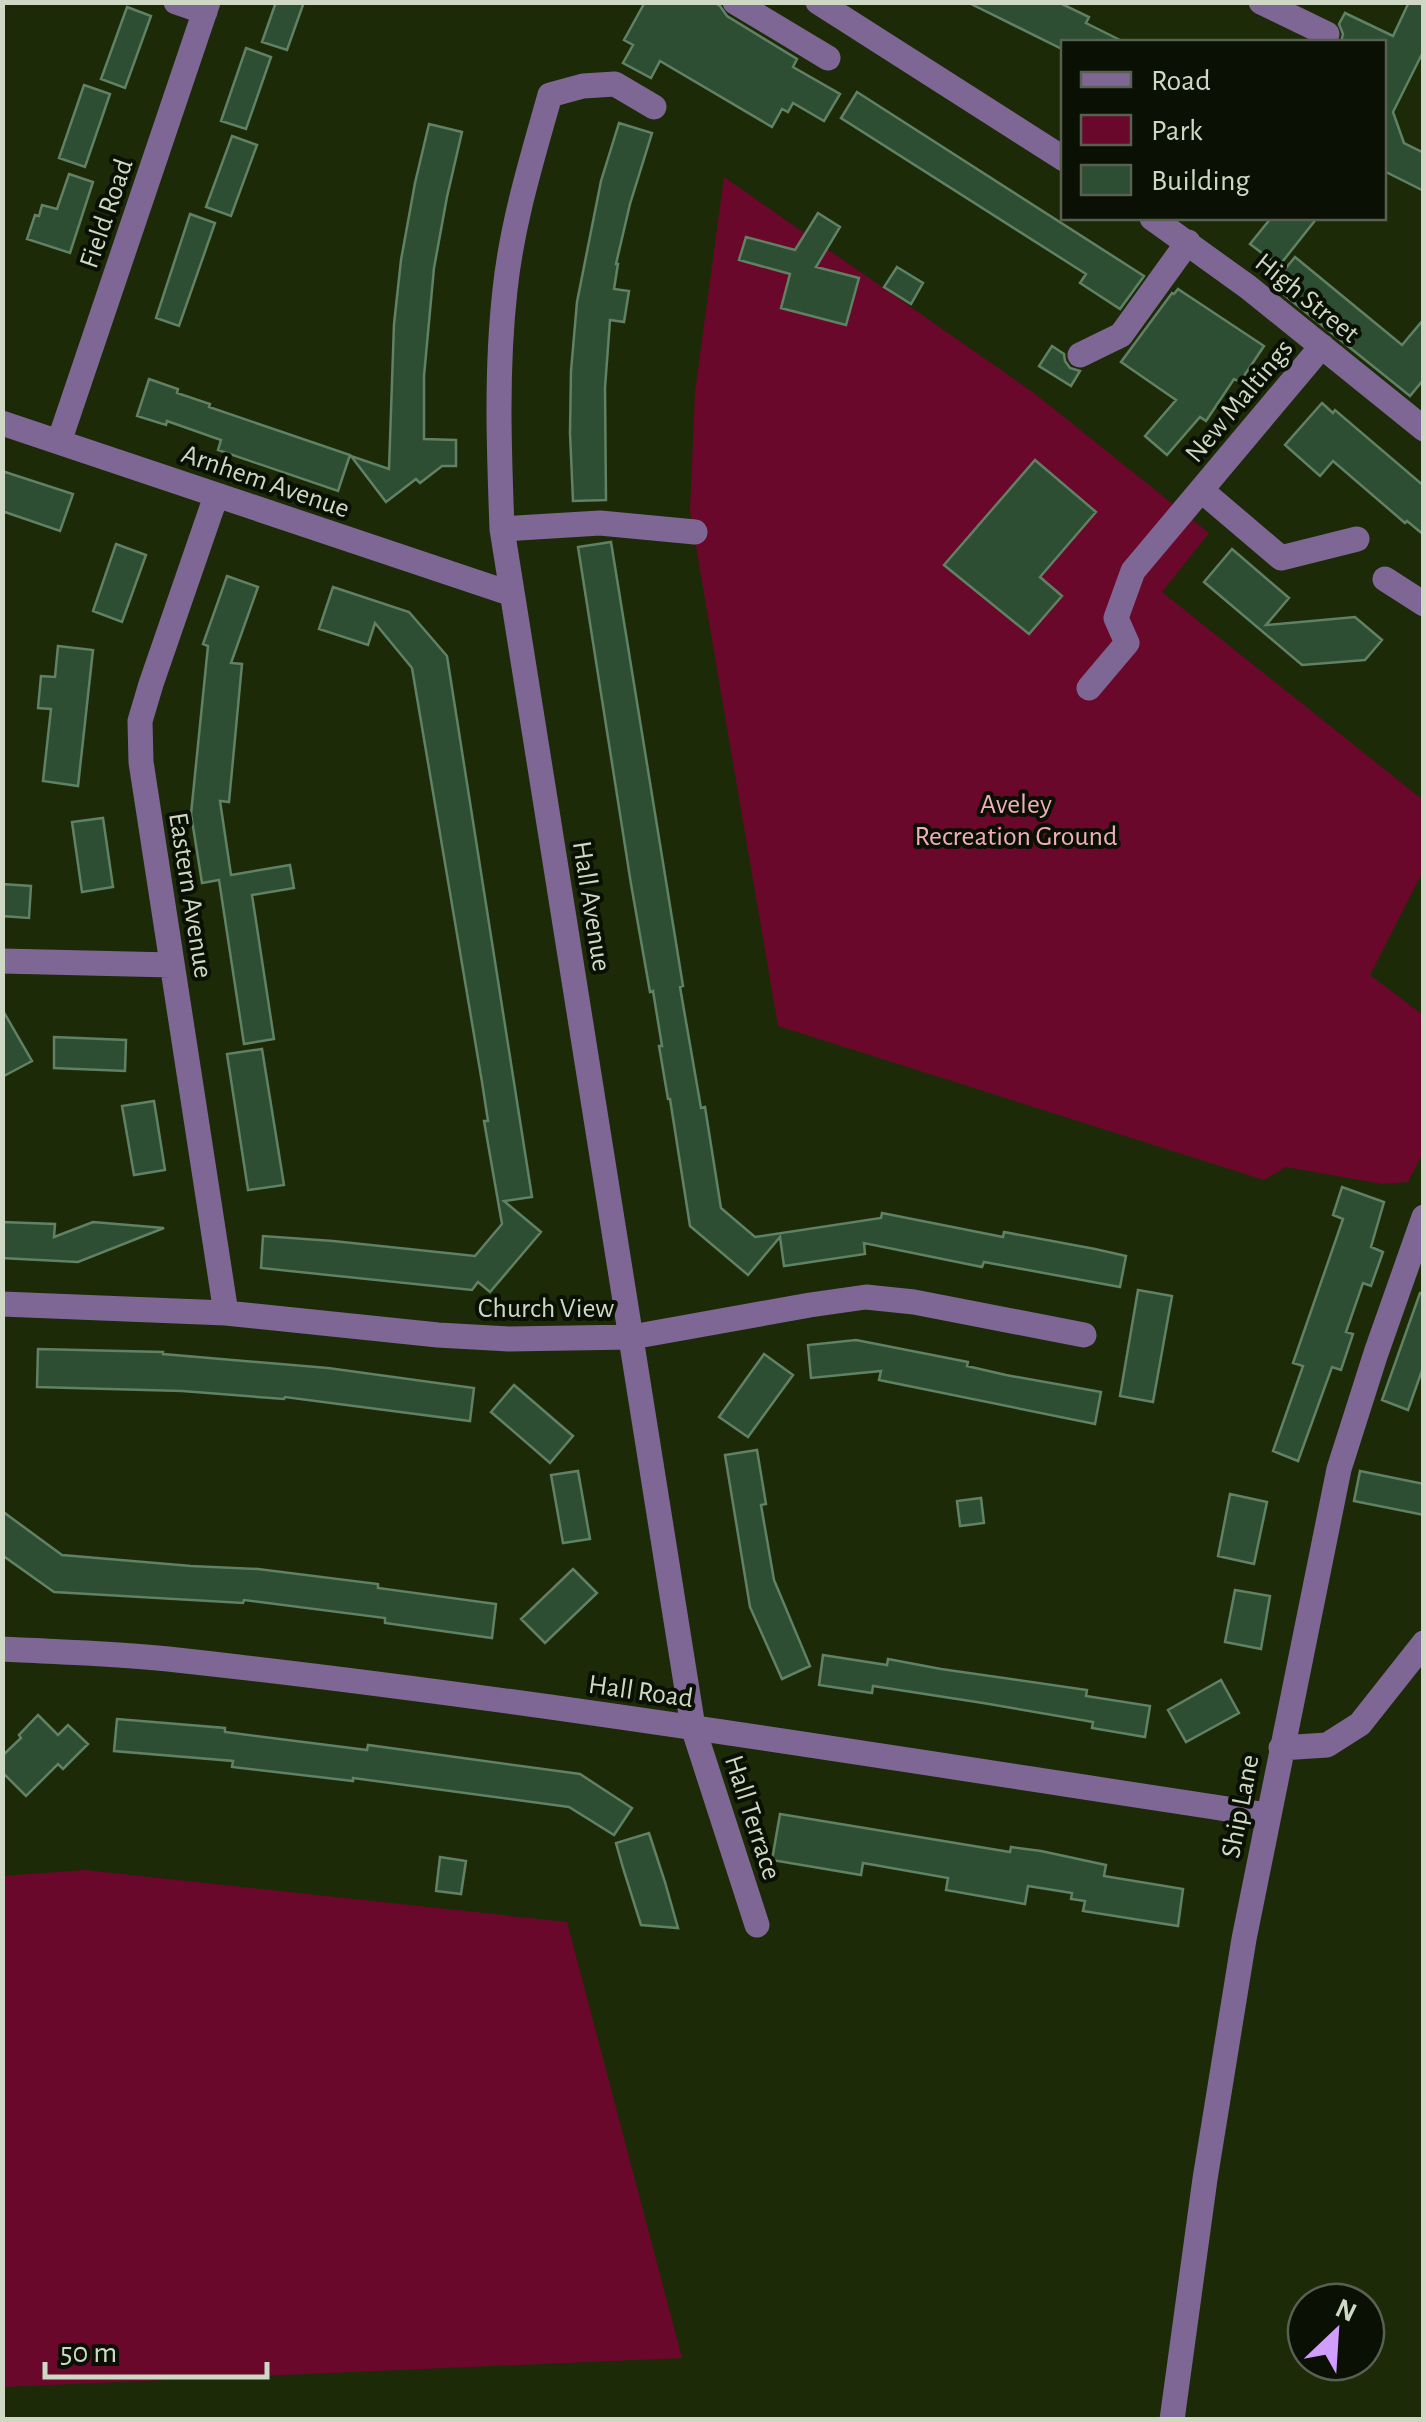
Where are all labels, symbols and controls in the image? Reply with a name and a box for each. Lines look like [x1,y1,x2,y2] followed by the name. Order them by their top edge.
[1061,40,1386,220] legend
[1151,66,1211,96] text: Road
[1151,116,1203,146] text: Park
[75,155,139,272] street label: Field Road
[1151,166,1250,196] text: Building
[1249,248,1364,349] street label: High Street
[1180,335,1299,468] street label: New Maltings
[178,440,353,524] street label: Arnhem Avenue
[914,791,1118,851] park label: Aveley Recreation Ground
[163,810,217,980] street label: Eastern Avenue
[567,839,615,973] street label: Hall Avenue
[478,1295,614,1323] street label: Church View
[586,1671,695,1713] street label: Hall Road
[719,1752,785,1883] street label: Hall Terrace
[1217,1752,1265,1860] street label: Ship Lane
[1286,2282,1386,2382] north arrow
[1331,2294,1360,2328] text: N
[45,2317,268,2379] scale bar
[60,2338,117,2368] text: 50 m

